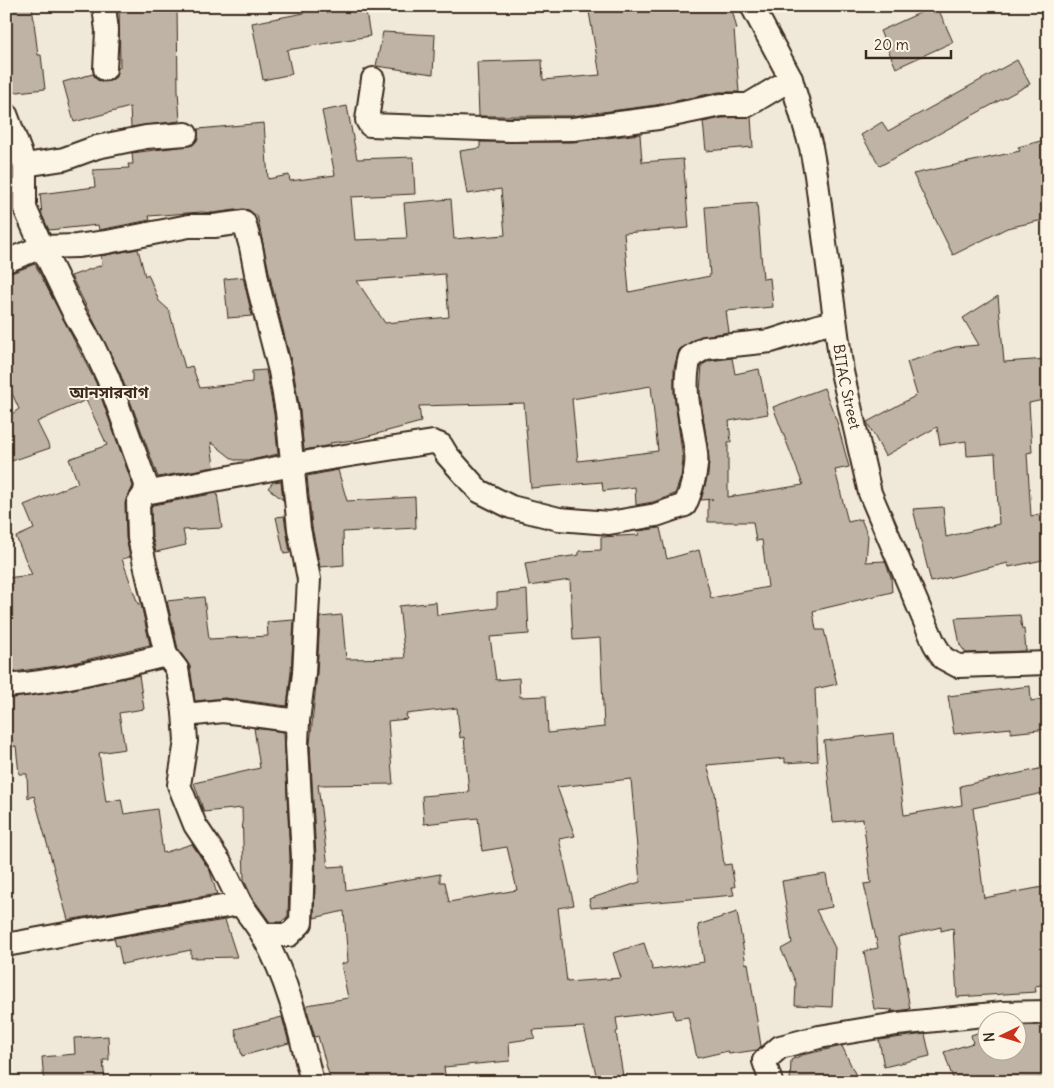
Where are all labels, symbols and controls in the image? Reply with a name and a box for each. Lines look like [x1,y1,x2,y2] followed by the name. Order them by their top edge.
[866,28,952,60] scale bar
[874,35,909,54] text: 20 m
[829,343,865,431] street label: BITAC Street
[69,382,149,402] district label: আনসারবাগ
[976,1010,1026,1060] north arrow
[980,1032,998,1043] text: N

